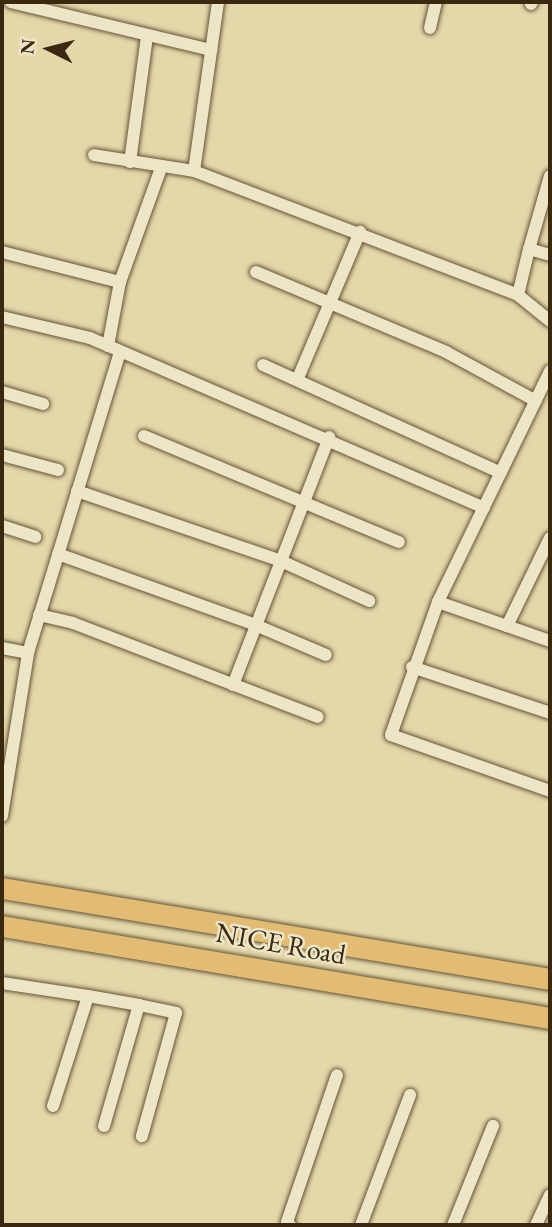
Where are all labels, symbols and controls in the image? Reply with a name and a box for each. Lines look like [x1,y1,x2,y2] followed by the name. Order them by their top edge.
[14,14,84,84] north arrow
[14,38,41,56] text: N
[213,915,349,971] street label: NICE Road

